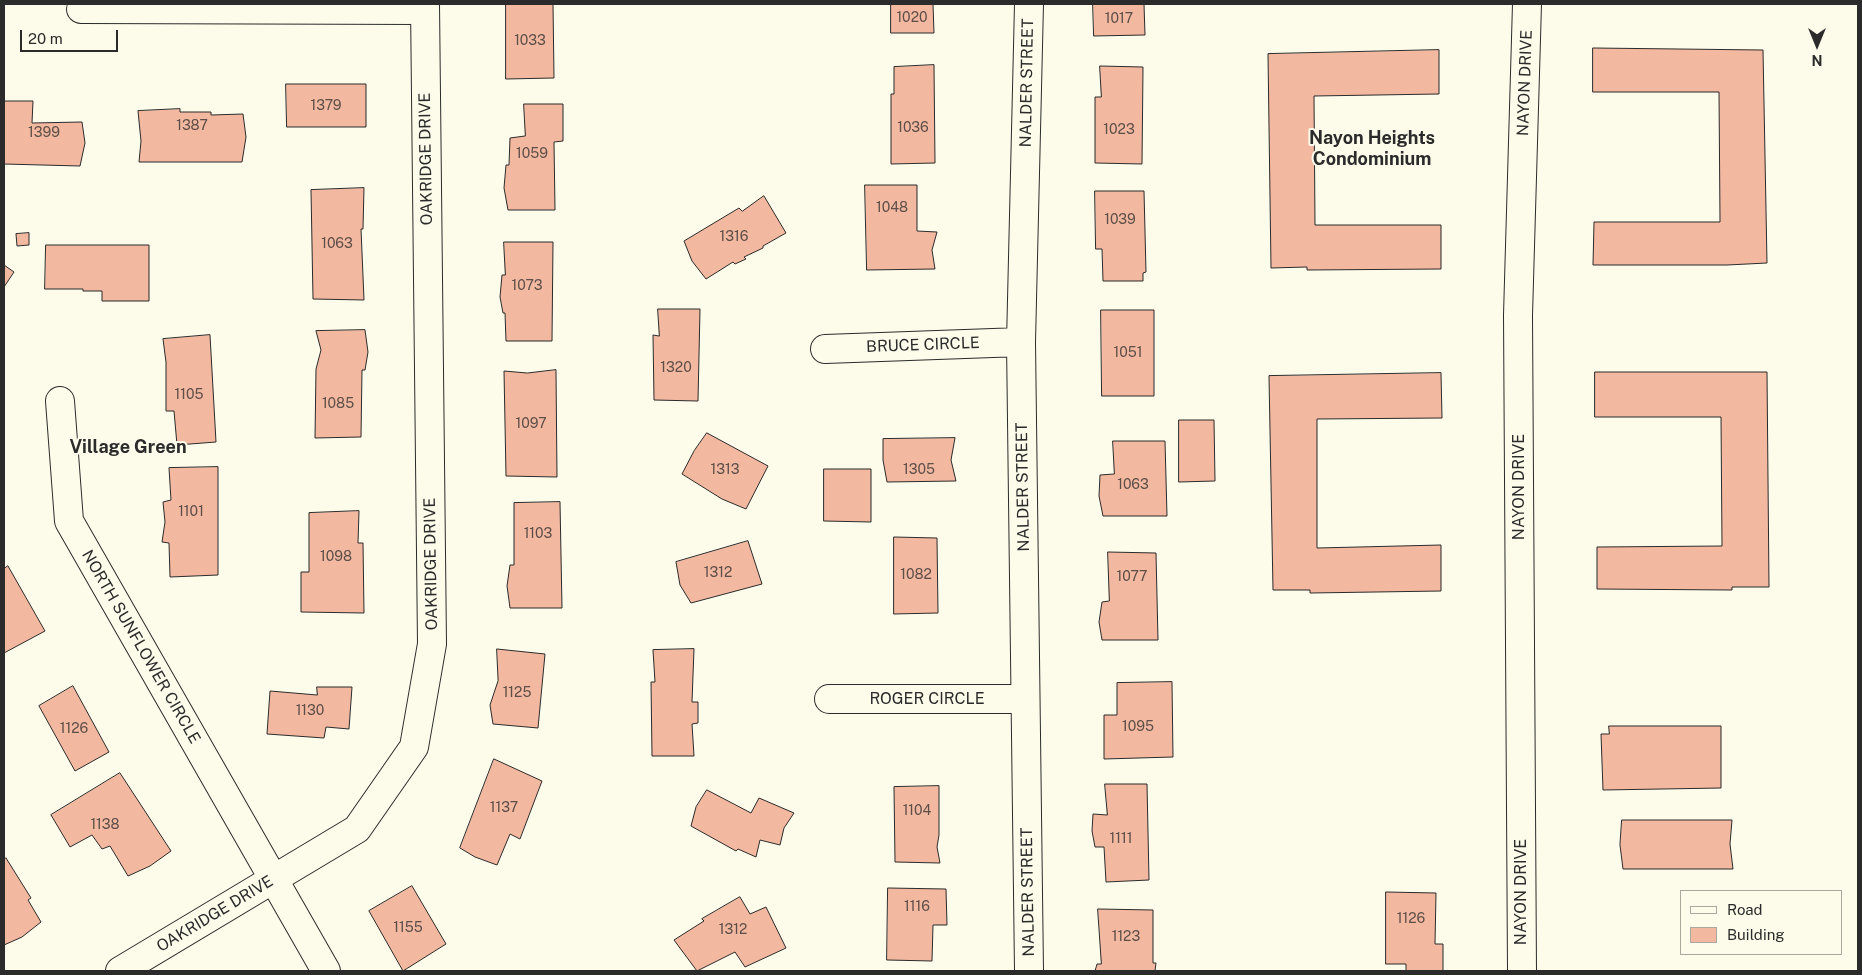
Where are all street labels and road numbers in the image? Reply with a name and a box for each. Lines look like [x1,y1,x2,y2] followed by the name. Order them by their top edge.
[1016,18,1038,148] street label: NALDER STREET
[1514,30,1536,136] street label: NAYON DRIVE
[415,93,437,225] street label: OAKRIDGE DRIVE
[866,333,980,357] street label: BRUCE CIRCLE
[1012,422,1034,552] street label: NALDER STREET
[1509,434,1529,540] street label: NAYON DRIVE
[420,498,442,630] street label: OAKRIDGE DRIVE
[78,547,204,747] street label: NORTH SUNFLOWER CIRCLE
[869,689,985,709] street label: ROGER CIRCLE
[1017,827,1039,957] street label: NALDER STREET
[1511,839,1531,945] street label: NAYON DRIVE
[153,872,277,956] street label: OAKRIDGE DRIVE

